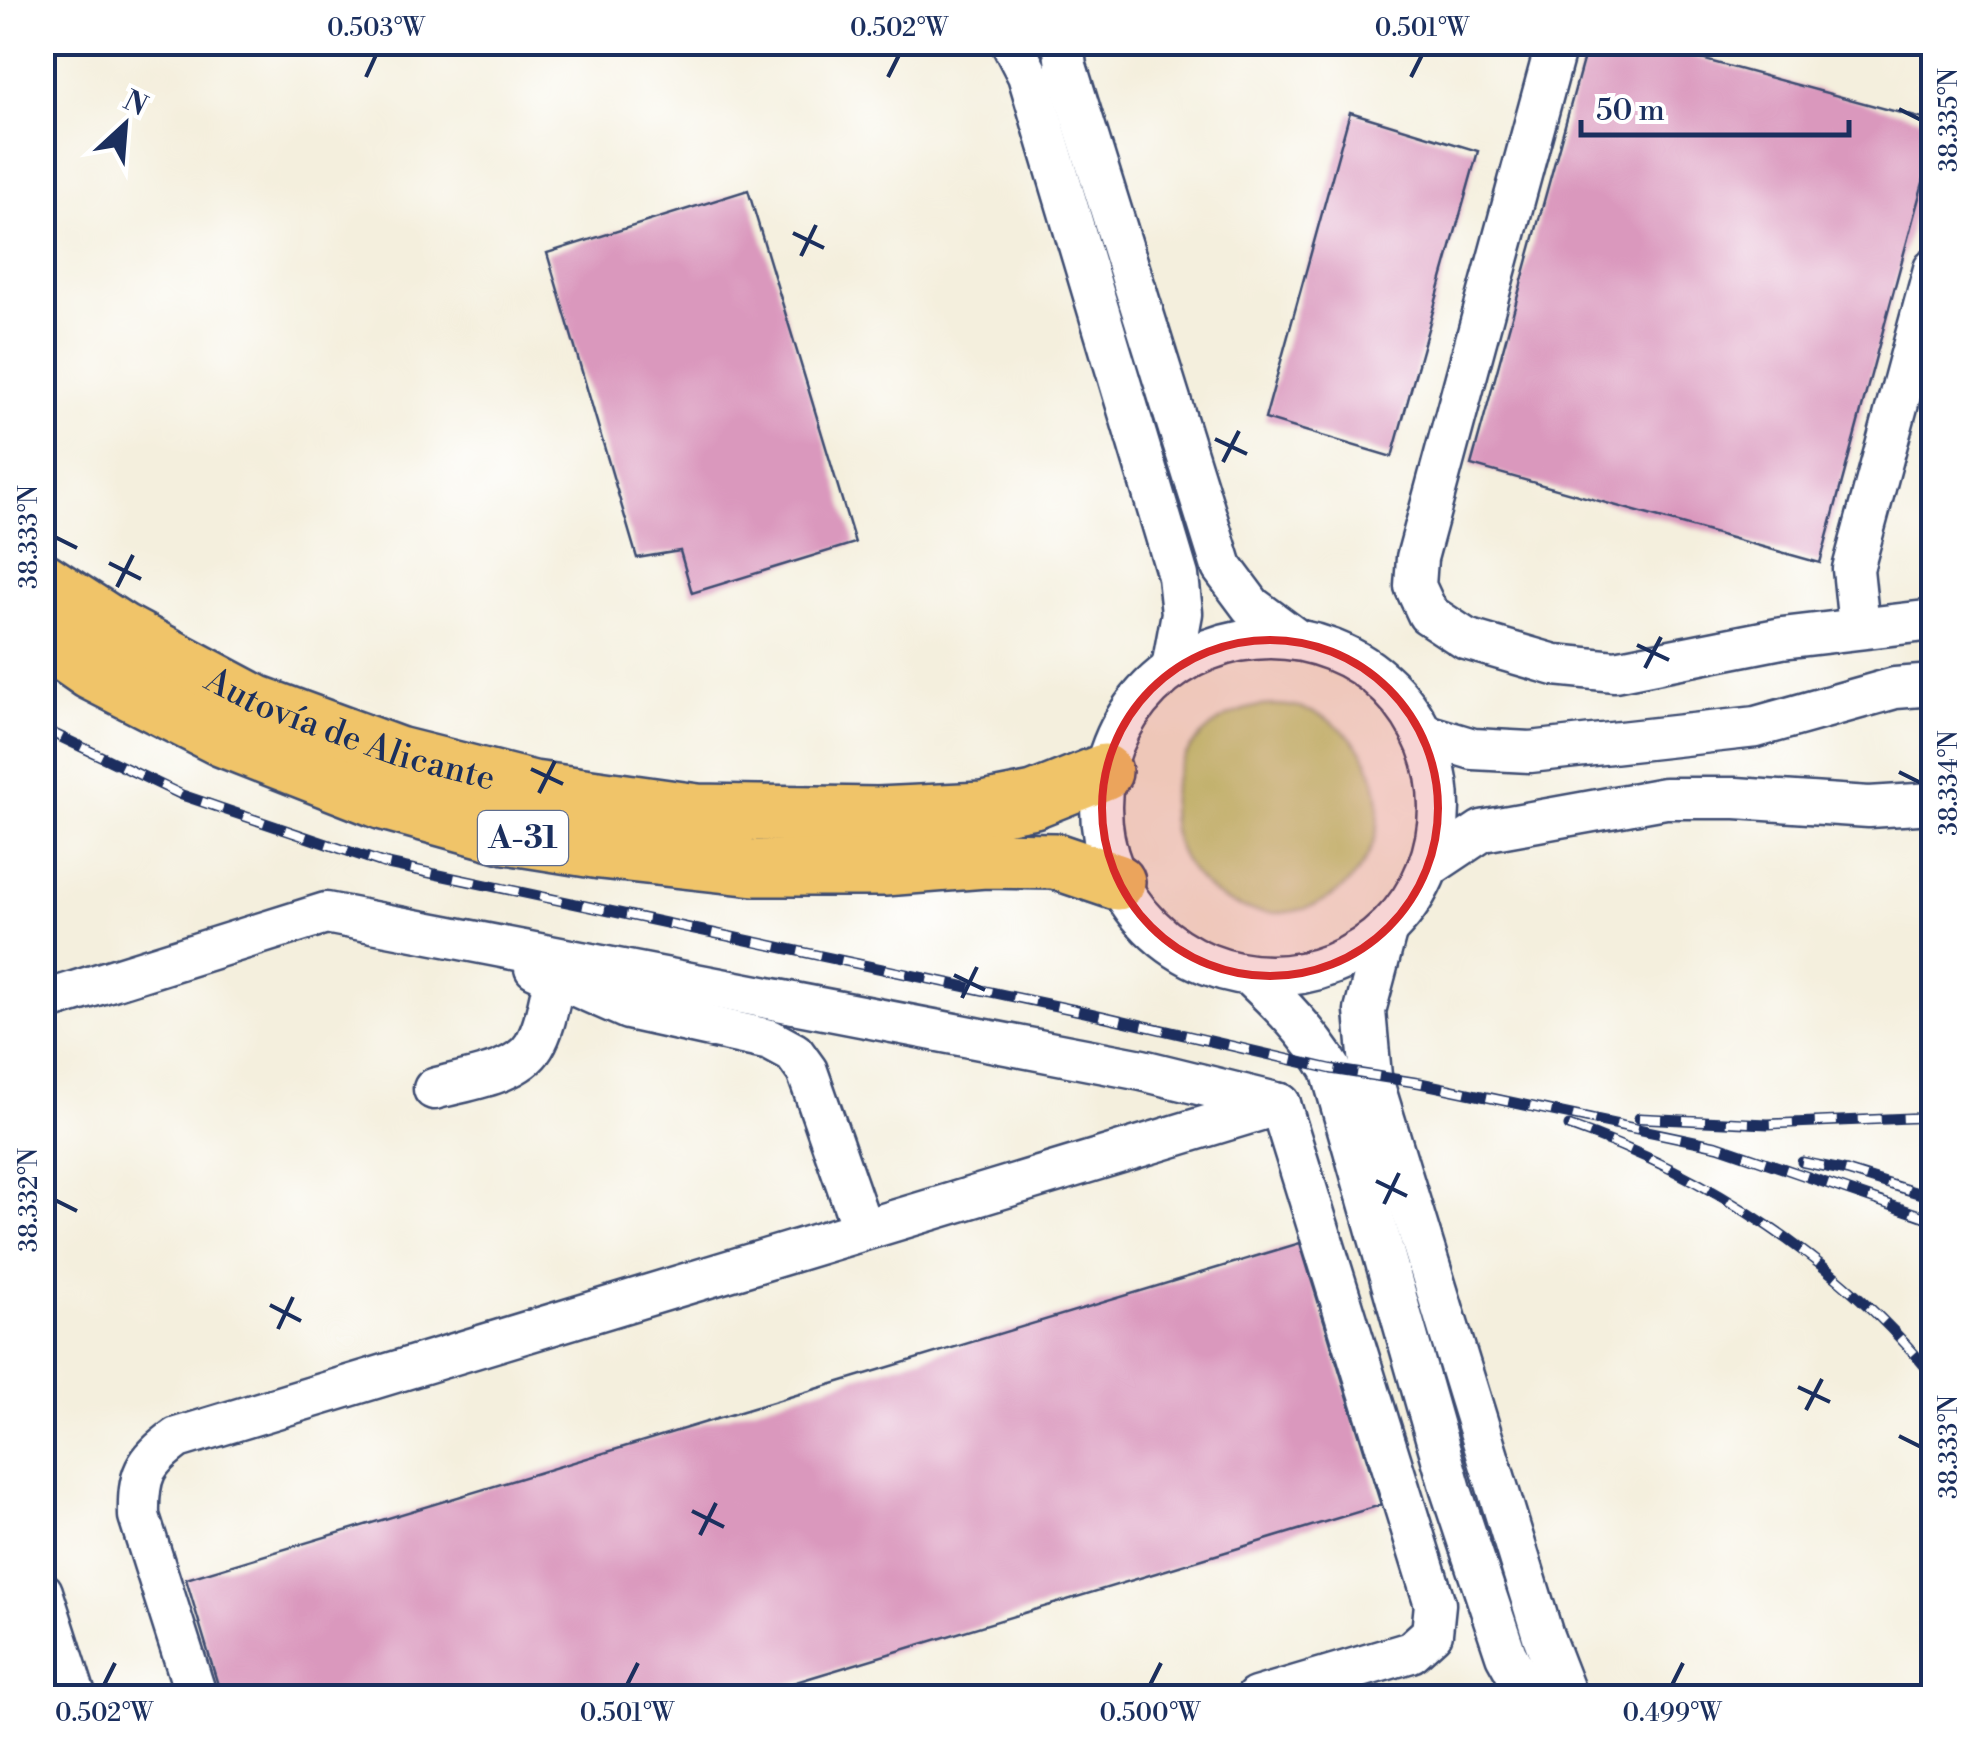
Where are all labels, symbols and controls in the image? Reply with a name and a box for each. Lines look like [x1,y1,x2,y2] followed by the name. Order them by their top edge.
[327,13,426,44] text: 0.503°W
[850,13,949,44] text: 0.502°W
[1375,13,1470,44] text: 0.501°W
[1934,68,1965,172] text: 38.335°N
[75,75,175,175] north arrow
[1581,75,1848,137] scale bar
[118,83,153,124] text: N
[1596,92,1665,130] text: 50 m
[14,485,45,589] text: 38.333°N
[197,658,500,800] street label: Autovía de Alicante
[1934,730,1965,836] text: 38.334°N
[478,811,568,865] road number: A-31
[14,1147,45,1252] text: 38.332°N
[1934,1395,1965,1499] text: 38.333°N
[55,1698,154,1729] text: 0.502°W
[580,1698,675,1729] text: 0.501°W
[1100,1698,1202,1729] text: 0.500°W
[1622,1698,1723,1729] text: 0.499°W

